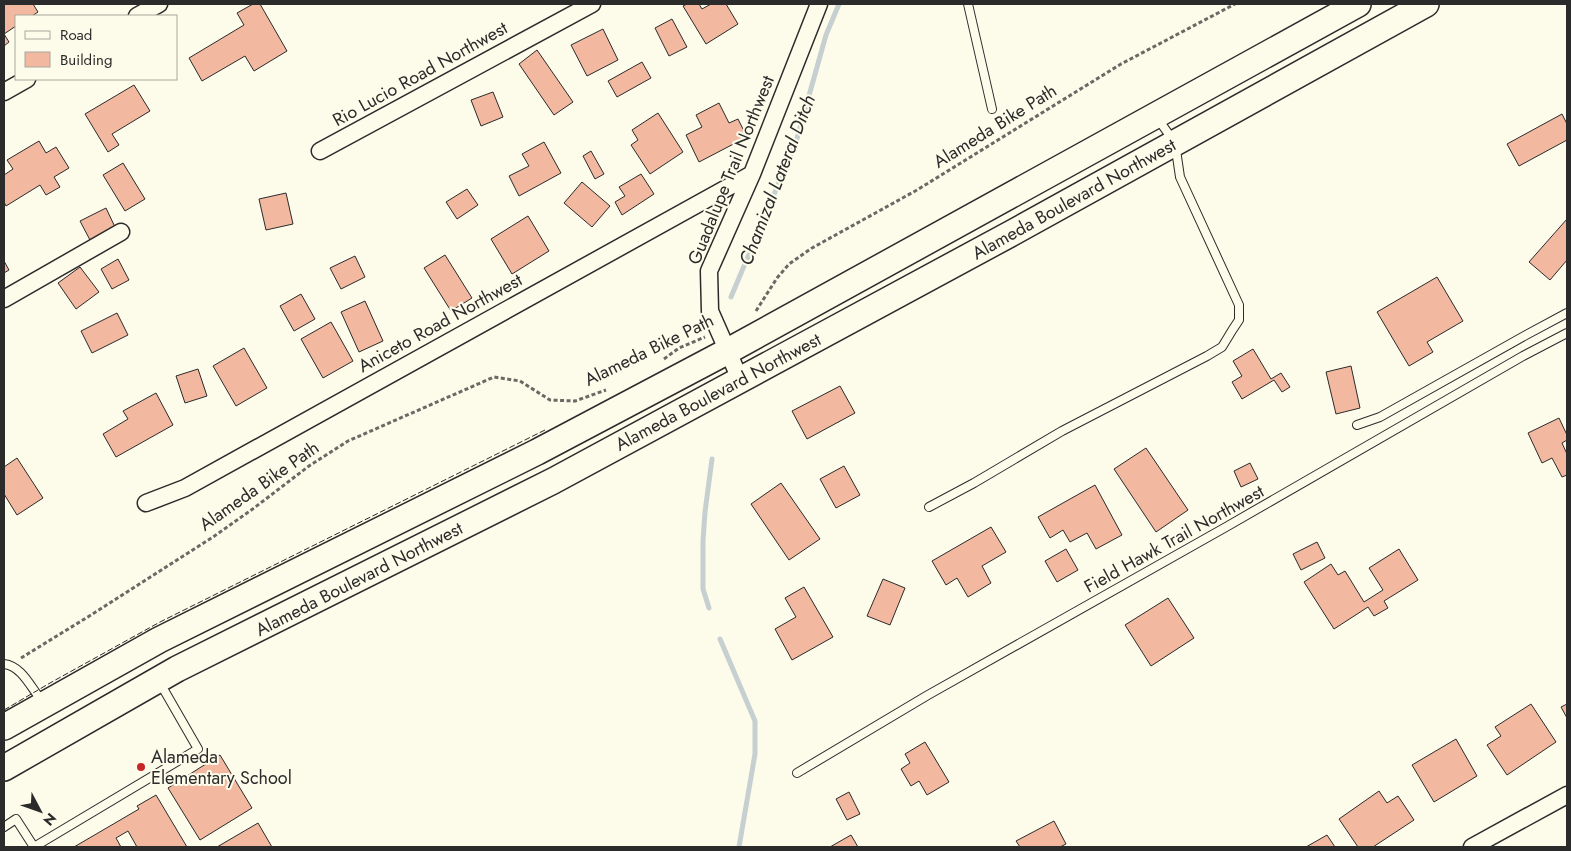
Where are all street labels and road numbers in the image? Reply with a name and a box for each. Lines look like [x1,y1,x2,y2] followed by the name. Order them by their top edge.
[328,15,513,133] street label: Rio Lucio Road Northwest
[681,71,781,268] street label: Guadalupe Trail Northwest
[928,78,1062,174] street label: Alameda Bike Path
[967,132,1181,266] street label: Alameda Boulevard Northwest
[353,267,527,379] street label: Aniceto Road Northwest
[580,307,718,393] street label: Alameda Bike Path
[611,326,826,457] street label: Alameda Boulevard Northwest
[194,435,324,537] street label: Alameda Bike Path
[1079,478,1269,599] street label: Field Hawk Trail Northwest
[251,515,468,643] street label: Alameda Boulevard Northwest

